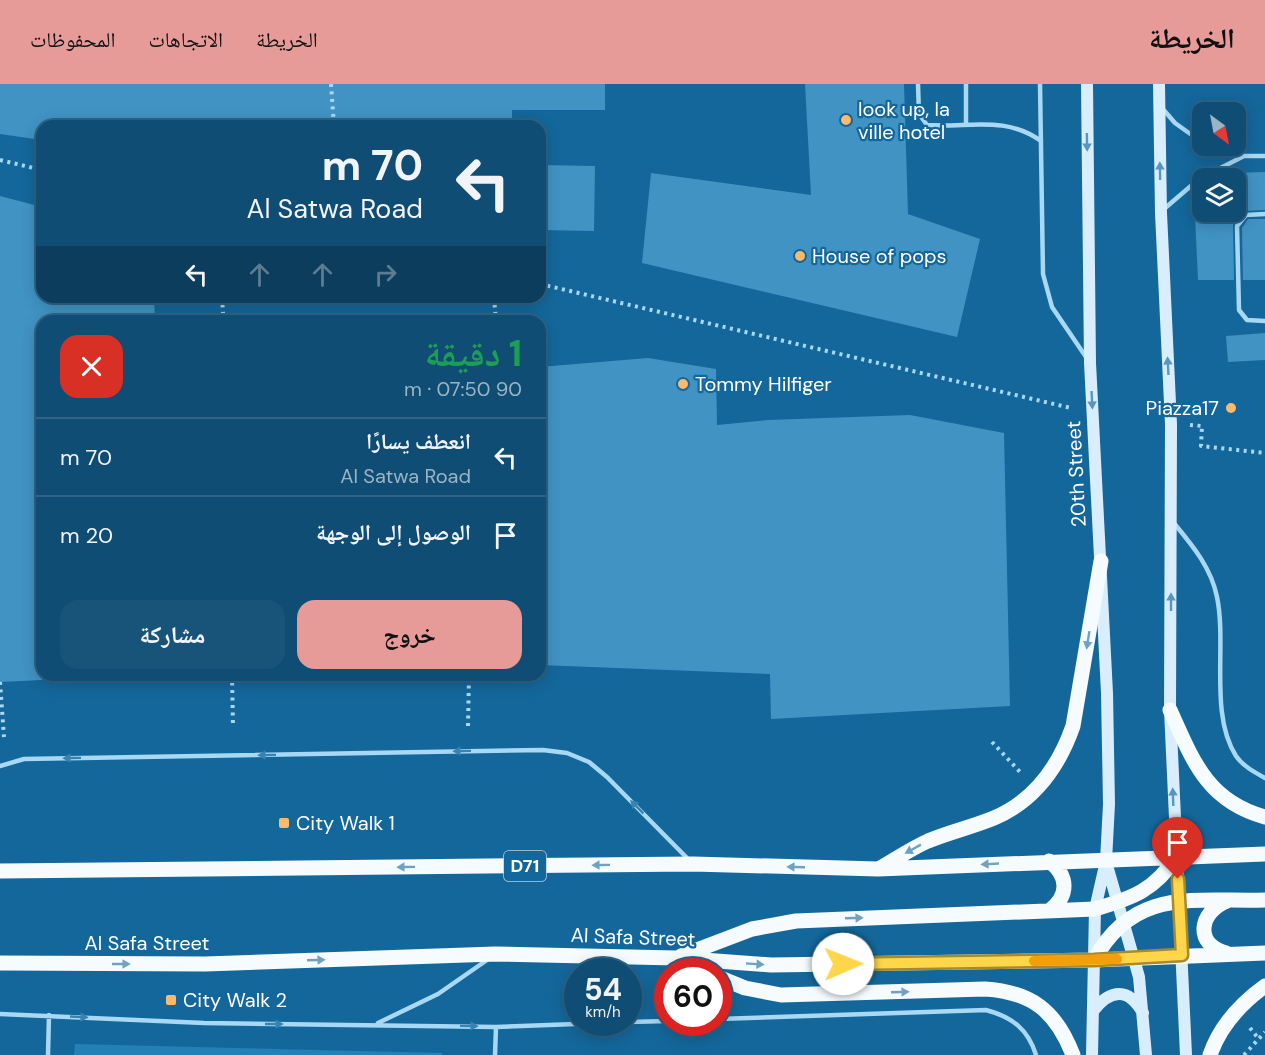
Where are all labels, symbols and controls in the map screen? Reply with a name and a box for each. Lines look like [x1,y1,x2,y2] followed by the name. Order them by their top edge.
[1149,20,1235,57] text: الخريطة
[30,26,115,54] text: المحفوظات
[148,26,223,54] text: الاتجاهات
[256,26,318,54] text: الخريطة
[858,96,950,145] place label: look up, la ville hotel
[1192,102,1246,156] north arrow
[1192,102,1246,222] map controls
[839,113,853,127] marker: look up, la ville hotel
[1083,133,1092,152] one-way arrow
[322,138,423,193] text: 70 m
[444,144,522,222] icon: left
[1155,161,1165,180] one-way arrow
[1192,168,1246,222] button: layers
[246,191,423,226] text: Al Satwa Road
[812,243,947,269] place label: House of pops
[793,249,807,263] marker: House of pops
[180,258,213,291] icon: left
[243,258,276,291] icon: ahead
[306,258,339,291] icon: ahead
[369,258,402,291] icon: right
[425,330,522,377] text: 1 دقيقة
[60,335,123,398] button: close
[1164,356,1173,375] one-way arrow
[695,371,832,397] place label: Tommy Hilfiger
[404,376,522,402] text: 90 m · 07:50
[676,377,690,391] marker: Tommy Hilfiger
[1087,391,1096,410] one-way arrow
[1146,395,1219,421] place label: Piazza17
[1224,401,1238,415] marker: Piazza17
[1060,420,1092,528] street label: 20th Street
[366,427,471,456] text: انعطف يسارًا
[489,441,522,474] icon: left
[60,443,112,472] text: 70 m
[340,463,471,489] text: Al Satwa Road
[316,518,471,547] text: الوصول إلى الوجهة
[489,519,522,552] icon: arrive
[60,521,113,550] text: 20 m
[1166,593,1176,612] one-way arrow
[60,600,285,669] button: مشاركة
[297,600,522,669] button: خروج
[1083,631,1092,650] one-way arrow
[452,746,471,756] one-way arrow
[257,750,276,759] one-way arrow
[62,753,81,763] one-way arrow
[1169,788,1178,807] one-way arrow
[630,800,644,815] one-way arrow
[296,810,395,836] place label: City Walk 1
[277,816,291,830] marker: City Walk 1
[1152,817,1203,879] pin
[1161,826,1194,859] icon: arrive
[904,844,921,854] one-way arrow
[504,851,546,881] road number: D71
[981,859,1000,869] one-way arrow
[591,860,610,870] one-way arrow
[396,862,415,872] one-way arrow
[786,862,805,871] one-way arrow
[845,914,864,923] one-way arrow
[570,922,696,952] street label: Al Safa Street
[85,930,210,956] street label: Al Safa Street
[811,932,875,996] position arrow
[307,956,326,965] one-way arrow
[654,958,732,1036] speed limit sign: 60
[112,959,131,969] one-way arrow
[746,959,765,968] one-way arrow
[584,970,622,1009] text: 54
[183,987,287,1013] place label: City Walk 2
[890,987,909,997] one-way arrow
[164,993,178,1007] marker: City Walk 2
[585,1002,621,1022] text: km/h
[70,1012,89,1021] one-way arrow
[265,1019,284,1028] one-way arrow
[460,1021,479,1031] one-way arrow

